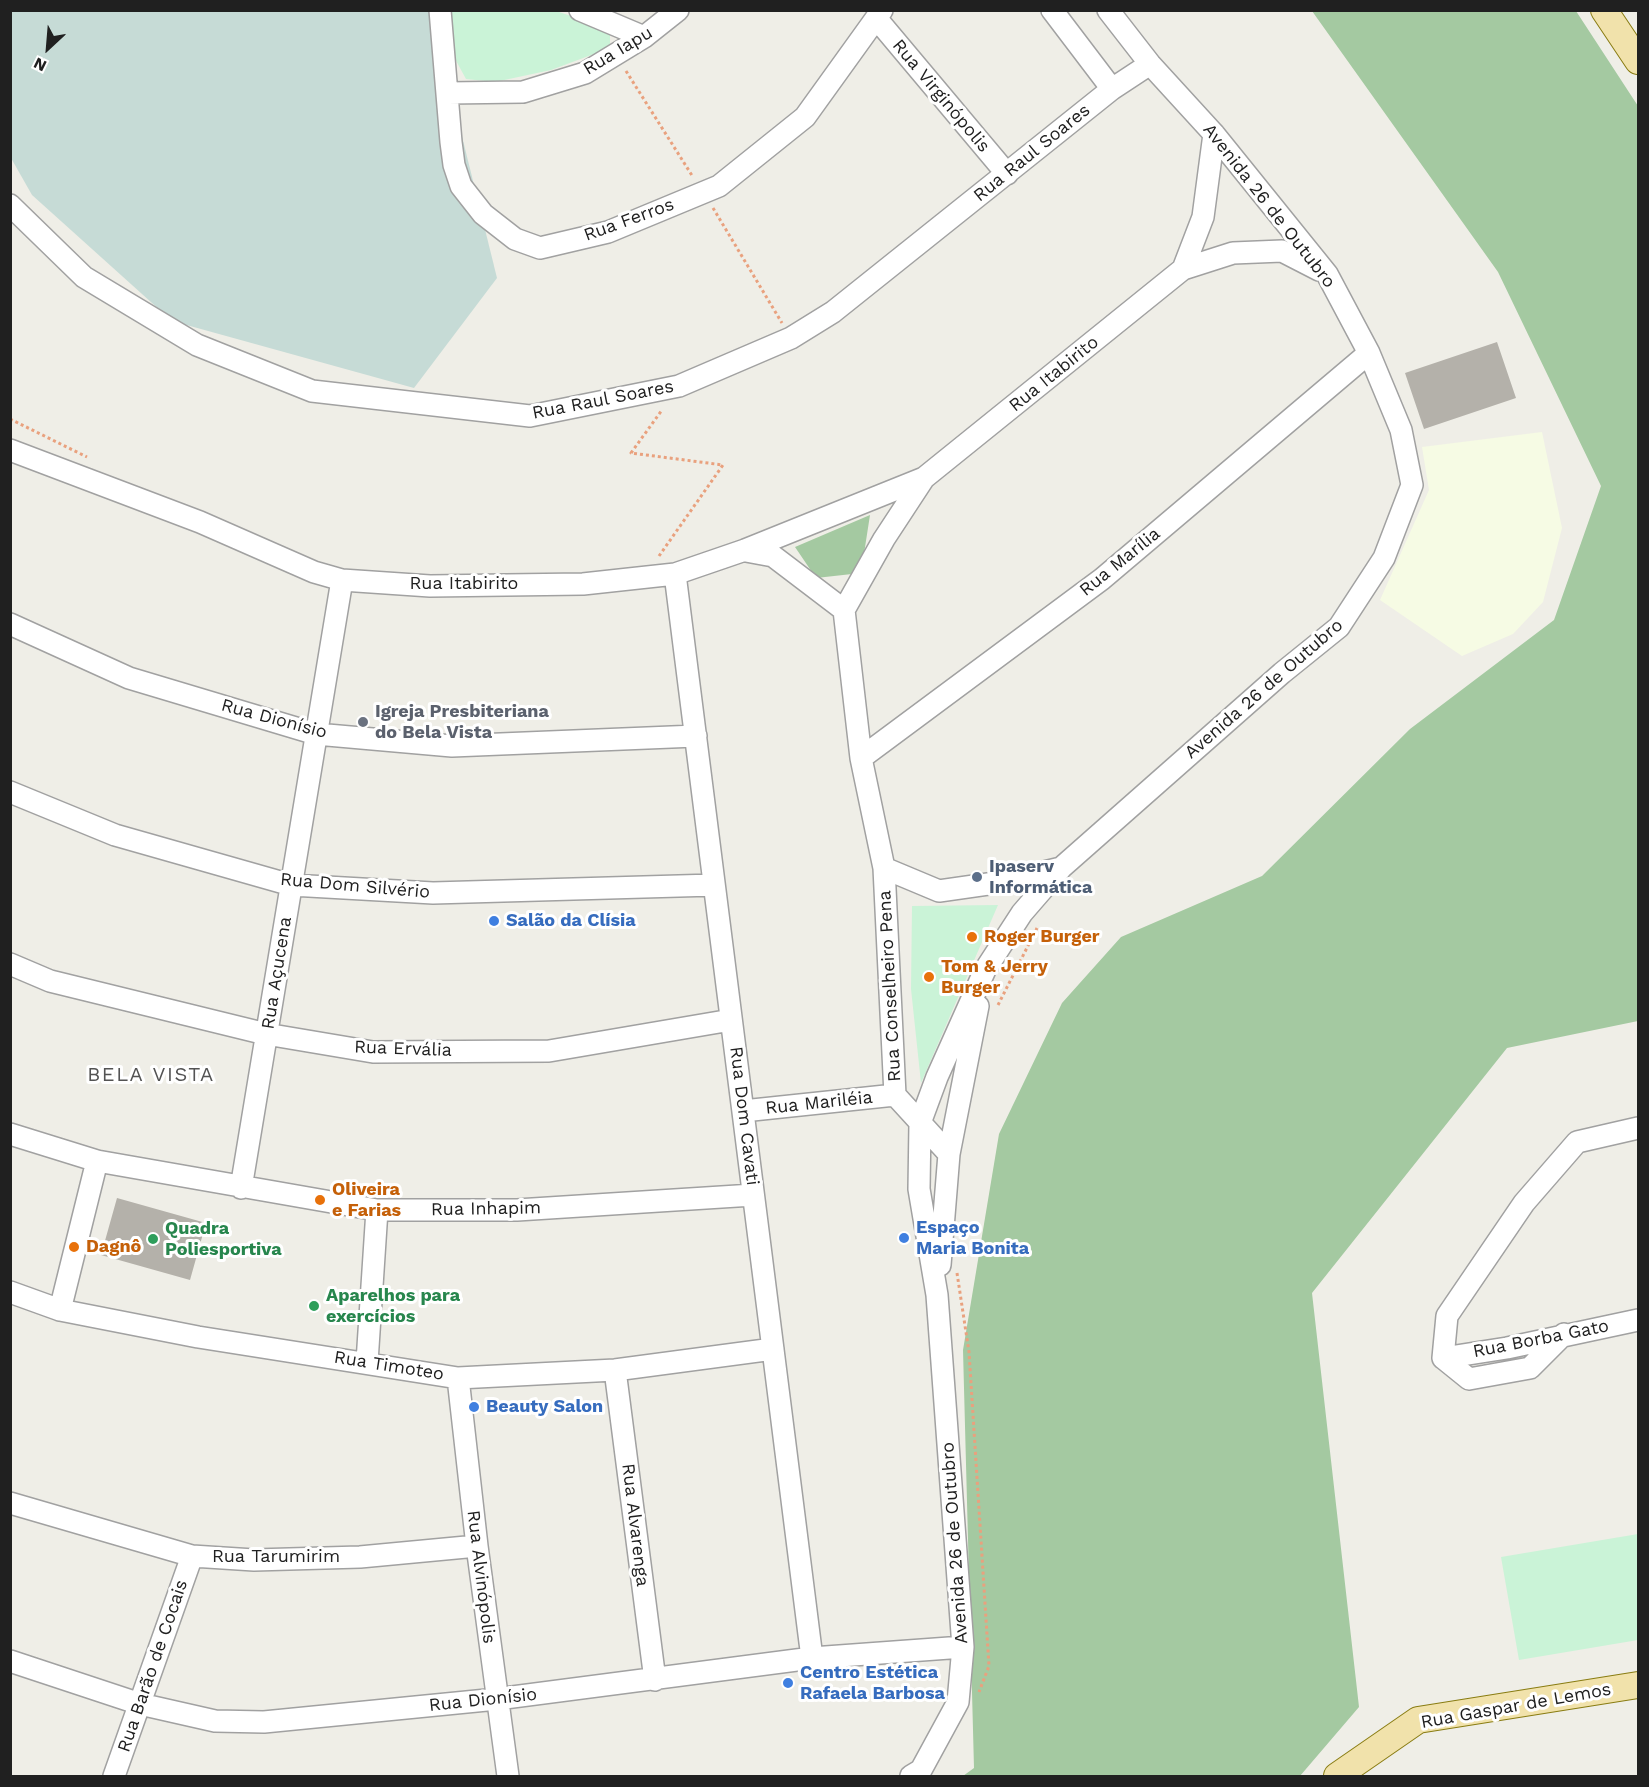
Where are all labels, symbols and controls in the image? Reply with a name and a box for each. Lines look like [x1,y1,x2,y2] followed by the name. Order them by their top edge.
[18,18,78,78] north arrow
[579,22,657,80] street label: Rua Iapu
[887,35,995,157] street label: Rua Virginópolis
[30,53,49,76] text: N
[969,99,1095,207] street label: Rua Raul Soares
[1198,120,1340,292] street label: Avenida 26 de Outubro
[581,194,677,246] street label: Rua Ferros
[1005,331,1103,417] street label: Rua Itabirito
[530,376,676,424] street label: Rua Raul Soares
[1075,523,1165,601] street label: Rua Marília
[410,573,518,595] street label: Rua Itabirito
[1181,614,1347,764] street label: Avenida 26 de Outubro
[219,695,329,743] street label: Rua Dionísio
[375,701,549,744] place label: Igreja Presbiteriana do Bela Vista
[356,715,370,729] marker: Igreja Presbiteriana do Bela Vista
[989,856,1092,898] place label: Ipaserv Informática
[279,869,431,903] street label: Rua Dom Silvério
[970,870,984,884] marker: Ipaserv Informática
[874,890,906,1082] street label: Rua Conselheiro Pena
[506,910,636,932] place label: Salão da Clísia
[487,914,501,928] marker: Salão da Clísia
[257,915,297,1031] street label: Rua Açucena
[984,926,1100,948] place label: Roger Burger
[965,930,979,944] marker: Roger Burger
[941,956,1048,998] place label: Tom & Jerry Burger
[922,970,936,984] marker: Tom & Jerry Burger
[354,1036,452,1062] street label: Rua Ervália
[725,1045,763,1187] street label: Rua Dom Cavati
[87,1063,215,1087] district label: BELA VISTA
[764,1087,874,1119] street label: Rua Mariléia
[332,1179,401,1222] place label: Oliveira e Farias
[313,1193,327,1207] marker: Oliveira e Farias
[431,1197,541,1221] street label: Rua Inhapim
[916,1217,1029,1260] place label: Espaço Maria Bonita
[165,1218,282,1260] place label: Quadra Poliesportiva
[897,1231,911,1245] marker: Espaço Maria Bonita
[146,1232,160,1246] marker: Quadra Poliesportiva
[86,1236,141,1258] place label: Dagnô
[67,1240,81,1254] marker: Dagnô
[326,1285,460,1328] place label: Aparelhos para exercícios
[307,1299,321,1313] marker: Aparelhos para exercícios
[1471,1315,1611,1363] street label: Rua Borba Gato
[332,1347,446,1385] street label: Rua Timoteo
[486,1396,603,1418] place label: Beauty Salon
[467,1400,481,1414] marker: Beauty Salon
[937,1441,973,1645] street label: Avenida 26 de Outubro
[617,1462,653,1588] street label: Rua Alvarenga
[462,1509,500,1645] street label: Rua Alvinópolis
[212,1546,340,1568] street label: Rua Tarumirim
[113,1577,193,1755] street label: Rua Barão de Cocais
[800,1662,945,1704] place label: Centro Estética Rafaela Barbosa
[781,1676,795,1690] marker: Centro Estética Rafaela Barbosa
[1419,1679,1613,1733] street label: Rua Gaspar de Lemos
[428,1684,538,1716] street label: Rua Dionísio

